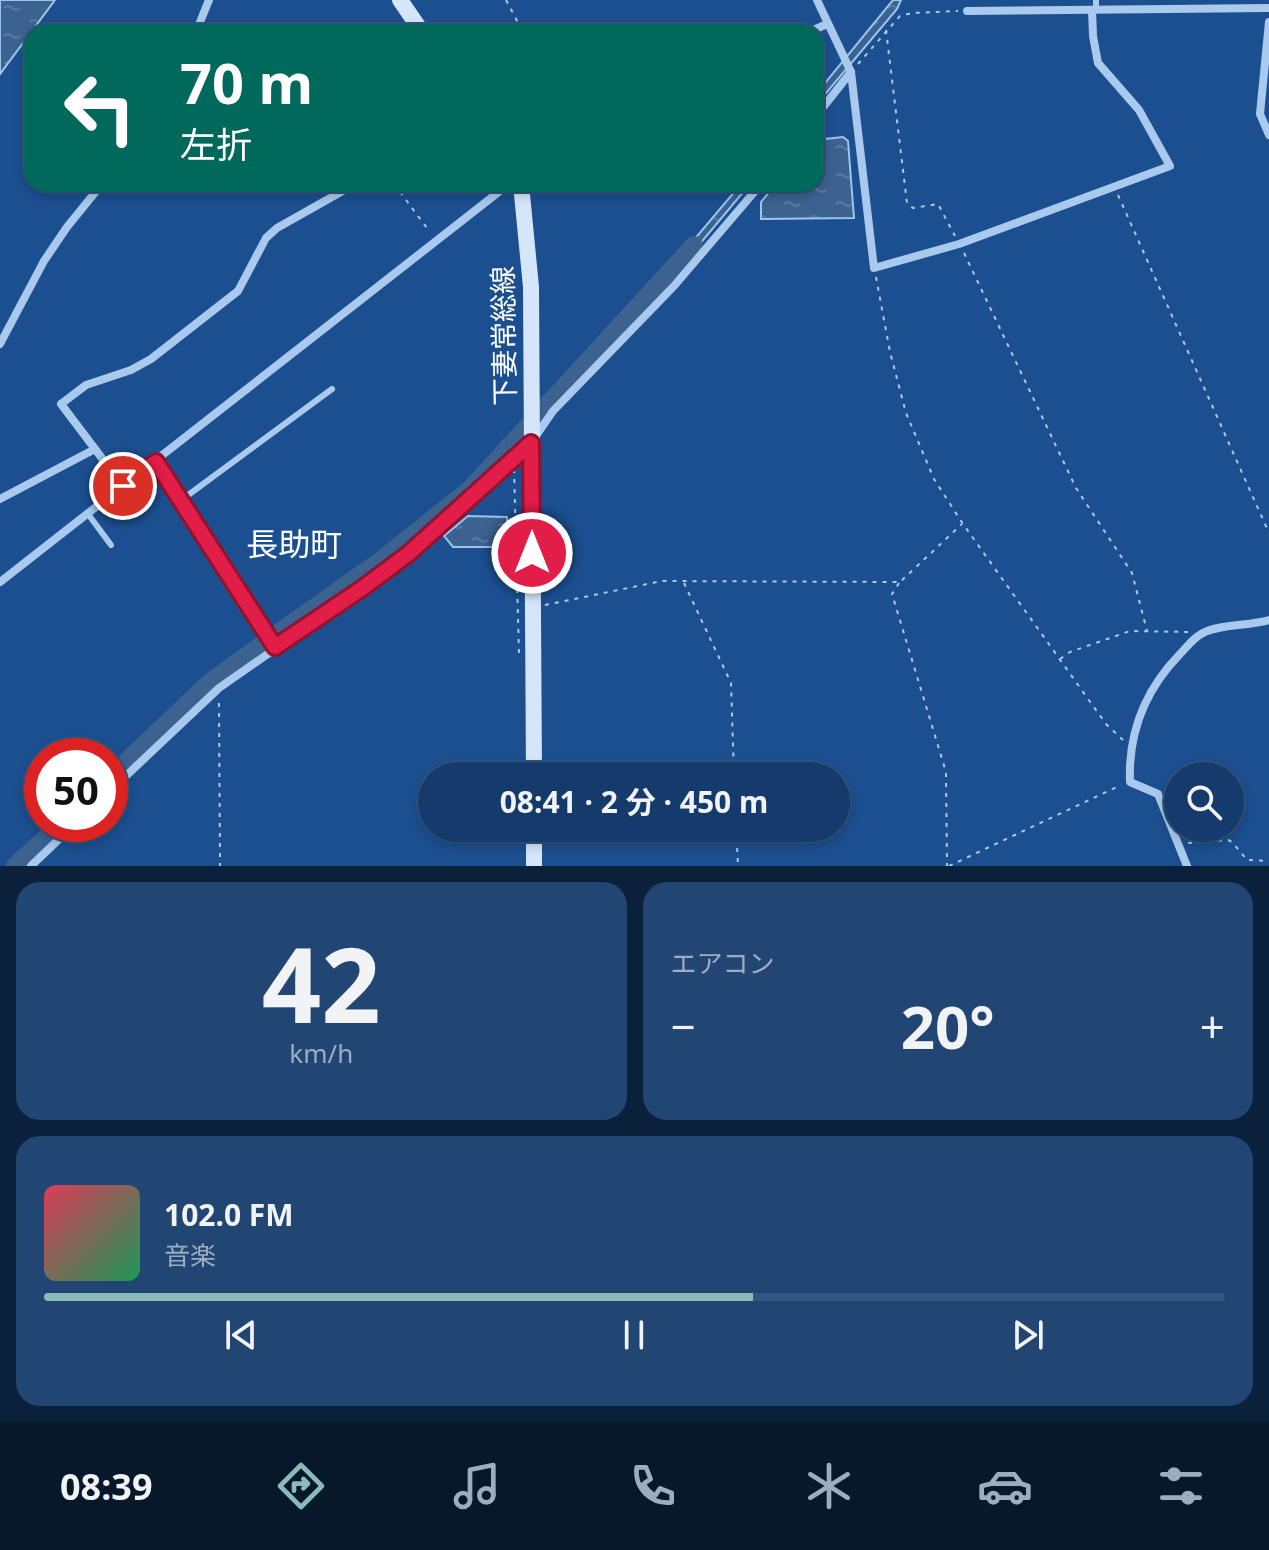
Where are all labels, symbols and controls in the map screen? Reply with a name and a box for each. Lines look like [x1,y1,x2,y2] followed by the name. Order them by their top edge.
[180,44,313,120] text: 70 m
[48,56,152,160] icon: left
[180,120,252,169] text: 左折
[483,266,523,406] street label: 下妻常総線
[89,452,157,520] pin
[101,464,145,508] icon: arrive
[490,511,574,595] position arrow
[246,522,342,565] district label: 長助町
[24,738,128,842] speed limit sign: 50
[1164,762,1244,842] map controls
[1164,762,1244,842] button: search
[500,781,768,822] text: 08:41 · 2 分 · 450 m
[262,912,381,1053] text: 42
[671,945,775,981] text: エアコン
[901,985,995,1067] text: 20°
[671,996,696,1056] text: −
[1200,996,1225,1056] text: +
[289,1035,353,1071] text: km/h
[164,1194,294,1235] text: 102.0 FM
[164,1237,216,1273] text: 音楽
[219,1313,263,1357] icon: previous
[612,1313,656,1357] icon: pause
[1006,1313,1050,1357] icon: next
[273,1458,329,1514] icon: directions
[449,1458,505,1514] icon: music
[625,1458,681,1514] icon: phone
[801,1458,857,1514] icon: climate
[977,1458,1033,1514] icon: car
[1153,1458,1209,1514] icon: filters
[60,1462,153,1511] text: 08:39

